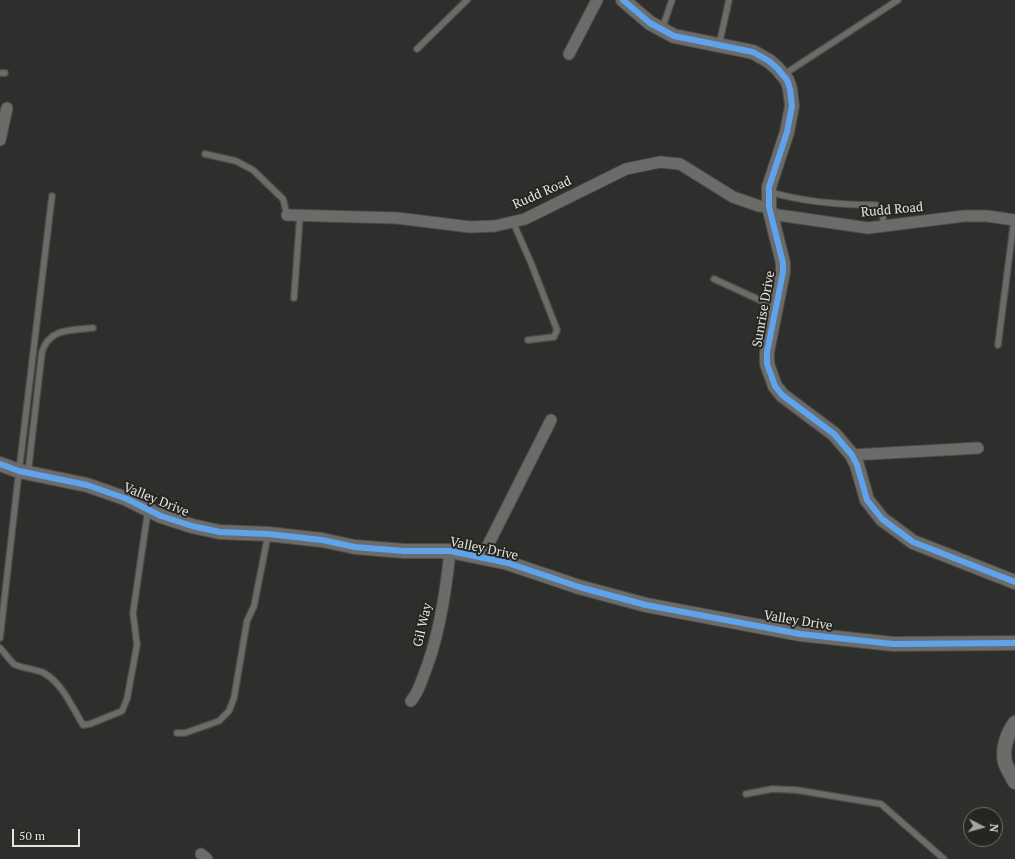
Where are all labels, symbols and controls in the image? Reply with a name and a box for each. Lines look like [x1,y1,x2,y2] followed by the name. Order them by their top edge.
[510,173,574,213] street label: Rudd Road
[860,200,924,220] street label: Rudd Road
[750,270,778,348] street label: Sunrise Drive
[121,480,191,520] street label: Valley Drive
[449,534,519,564] street label: Valley Drive
[410,602,436,648] street label: Gil Way
[763,608,833,634] street label: Valley Drive
[963,807,1003,847] north arrow
[14,821,82,847] scale bar
[987,823,1001,833] text: N
[19,828,45,843] text: 50 m

